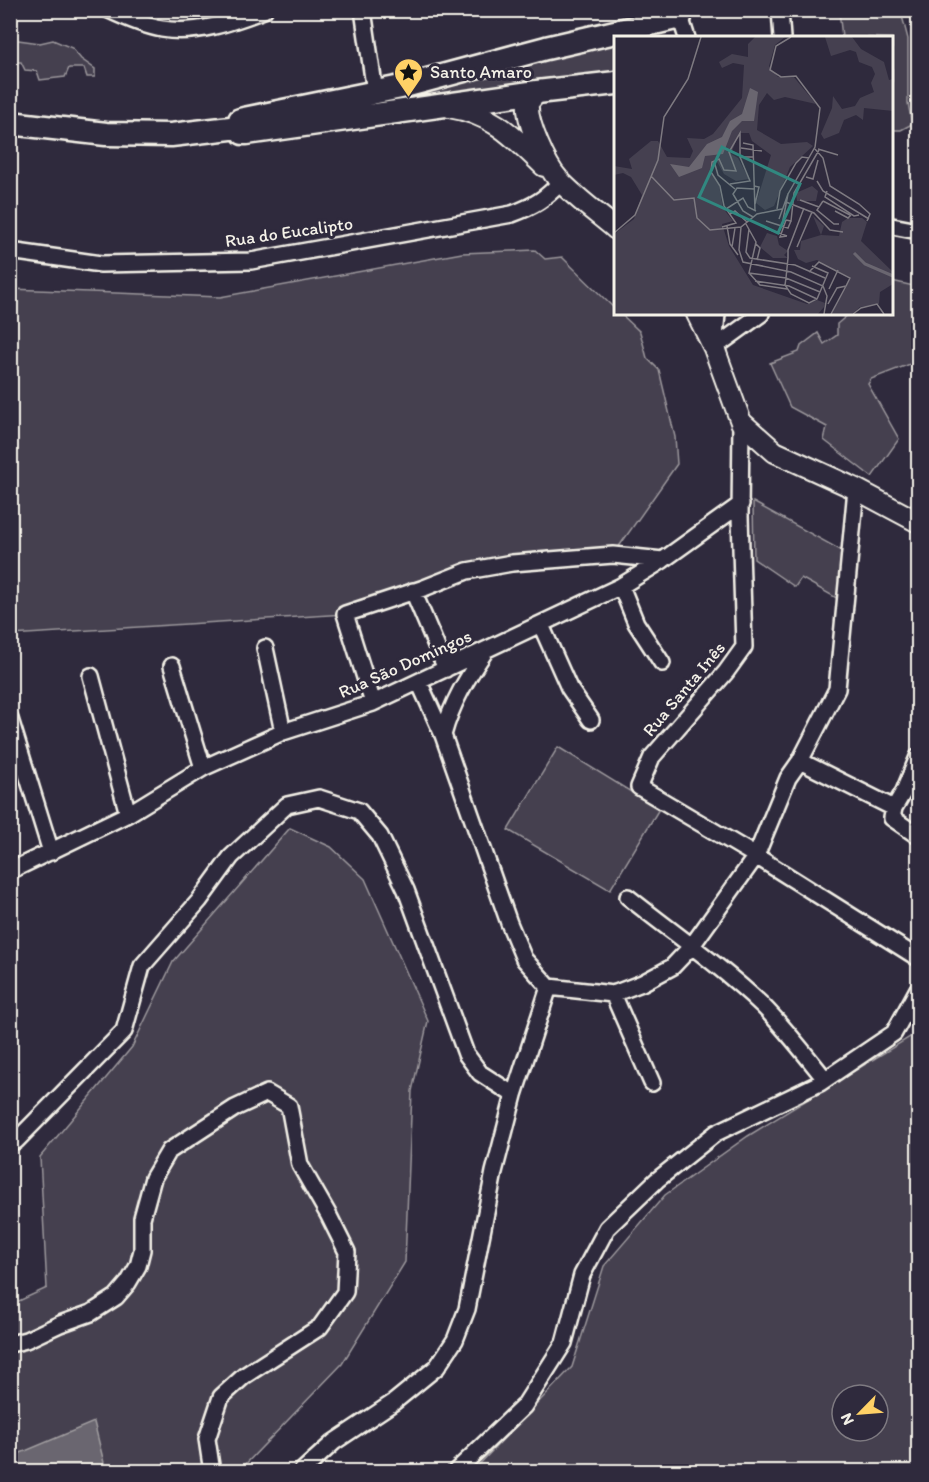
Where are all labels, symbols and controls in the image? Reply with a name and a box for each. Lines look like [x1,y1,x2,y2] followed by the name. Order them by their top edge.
[614,36,893,315] inset map
[393,56,425,98] place icon: Santo Amaro
[430,61,532,83] place label: Santo Amaro
[224,212,354,252] street label: Rua do Eucalipto
[335,625,475,703] street label: Rua São Domingos
[638,637,730,741] street label: Rua Santa Inês
[830,1383,890,1443] north arrow
[836,1410,858,1428] text: N

